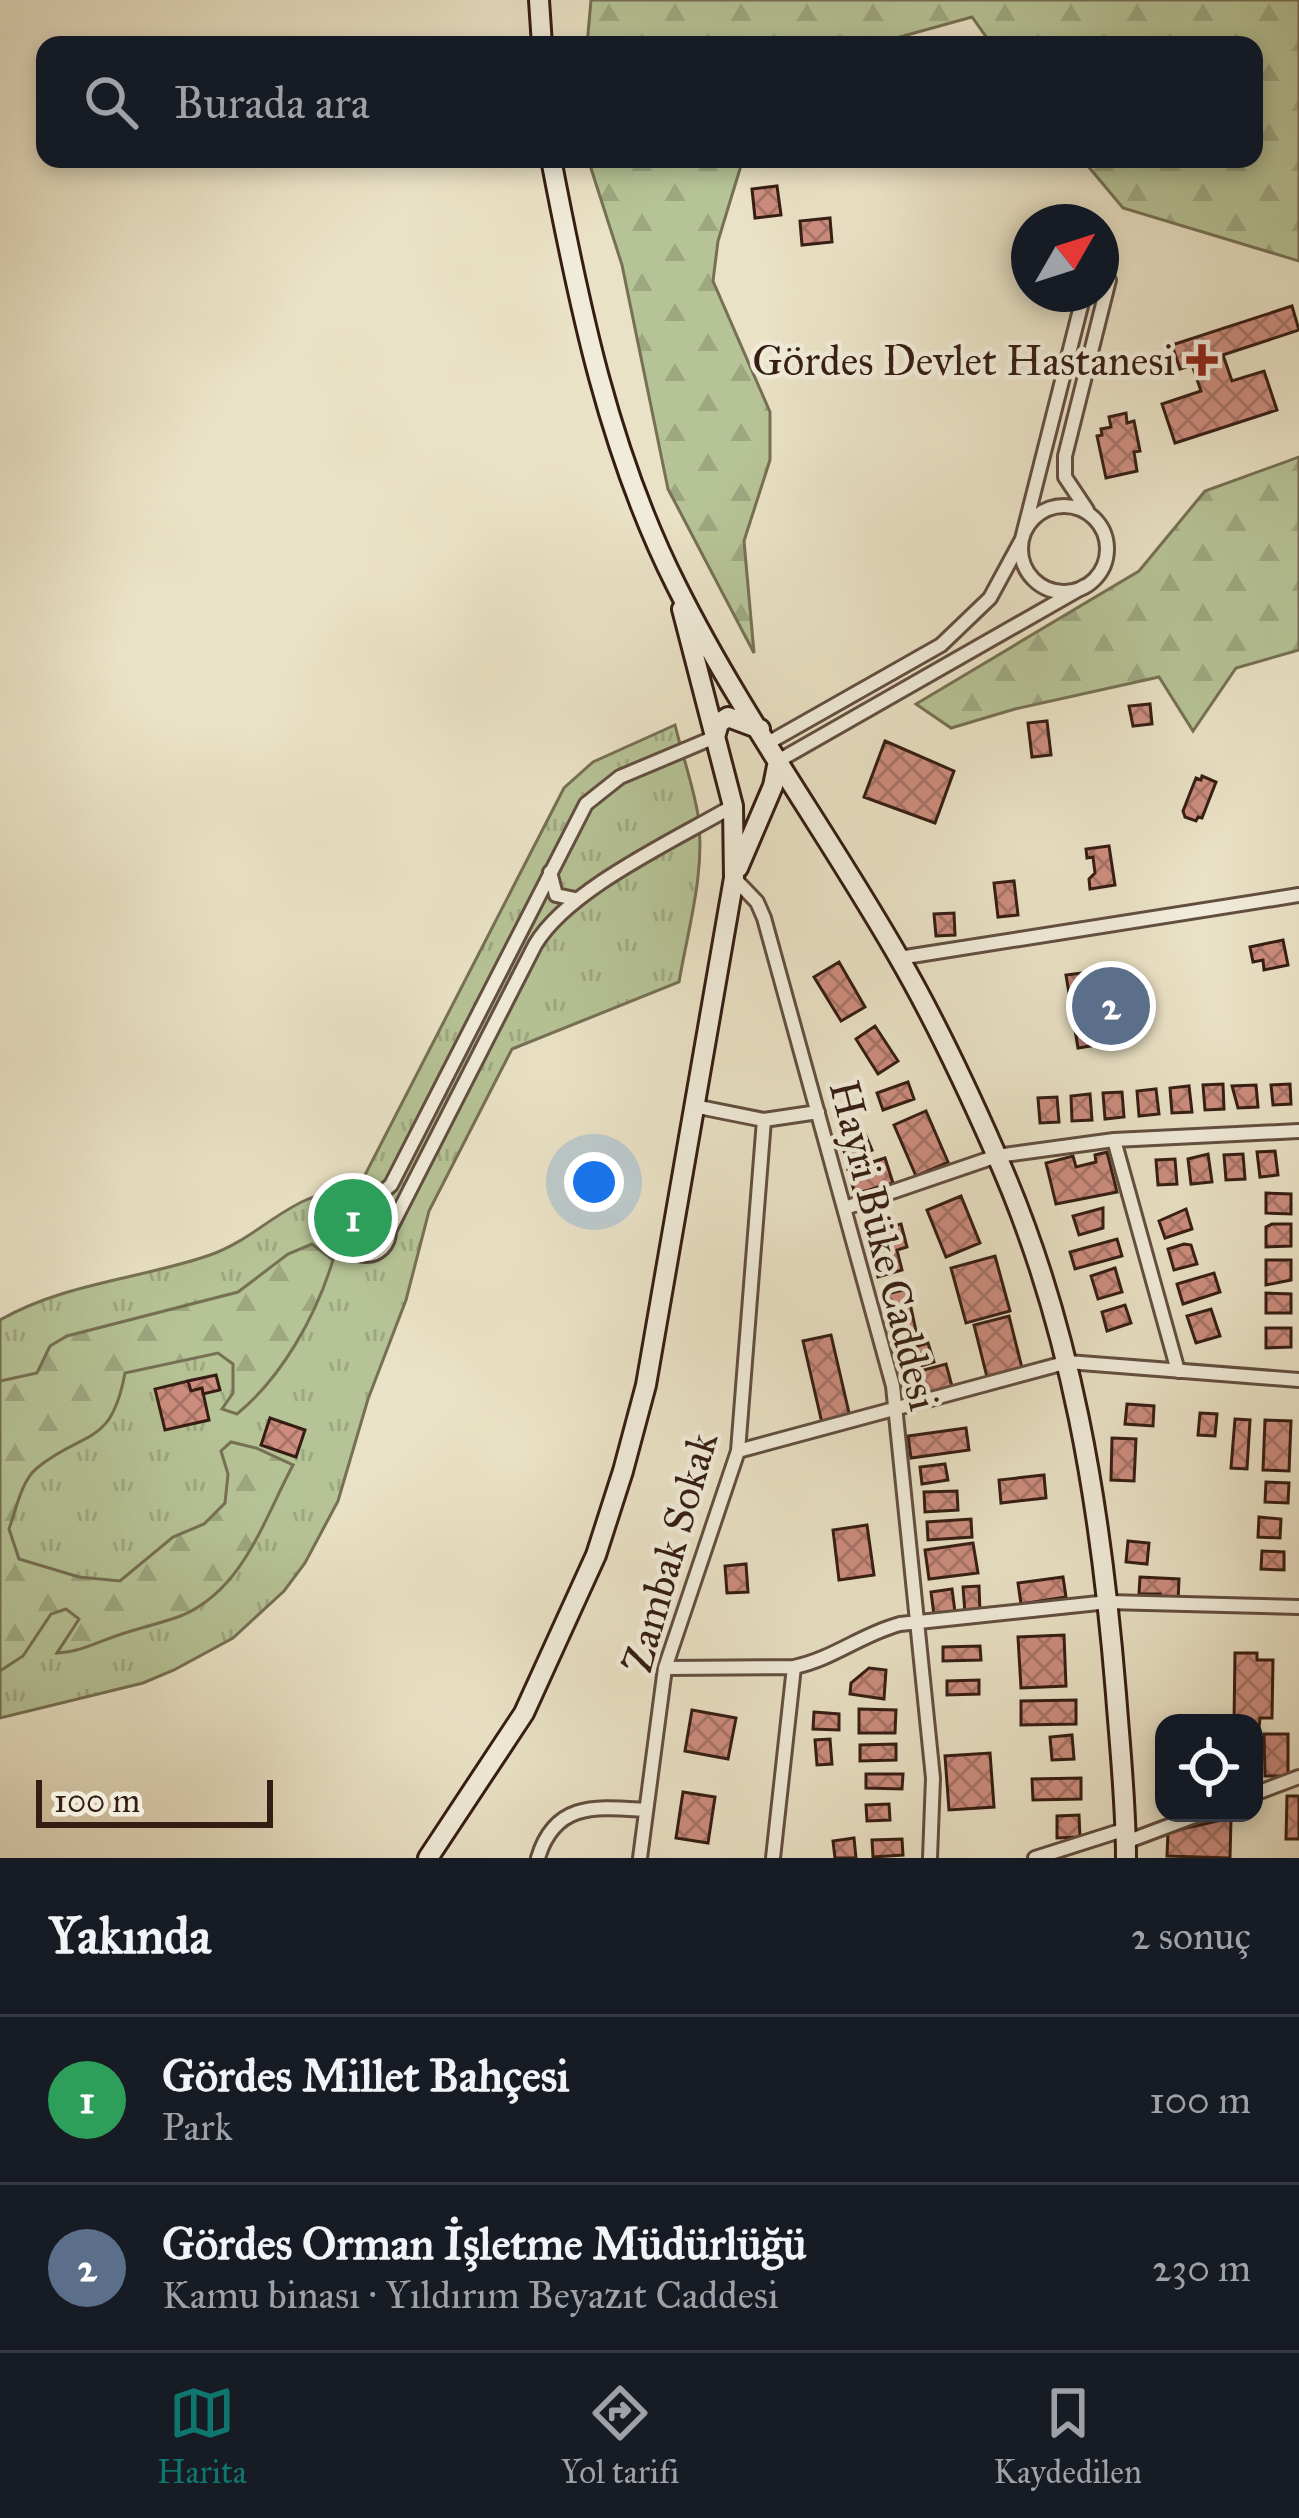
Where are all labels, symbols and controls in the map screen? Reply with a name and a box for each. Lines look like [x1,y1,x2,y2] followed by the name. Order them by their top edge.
[36,36,1263,168] search box
[78,69,144,135] icon: search
[174,75,370,130] text: Burada ara
[1011,204,1119,312] north arrow
[752,335,1175,387] place label: Gördes Devlet Hastanesi
[1186,344,1218,376] marker: Gördes Devlet Hastanesi
[1072,961,1150,1051] pin: 2
[818,1075,950,1416] street label: Hayri Büke Caddesi
[564,1152,624,1212] your location
[314,1173,392,1263] pin: 1
[611,1426,729,1679] street label: Zambak Sokak
[1155,1714,1263,1822] map controls
[1155,1714,1263,1822] button: locate
[36,1774,273,1827] scale bar
[54,1781,140,1821] text: 100 m
[48,1905,211,1967] text: Yakında
[1131,1912,1251,1960] text: 2 sonuç
[162,2048,569,2103] text: Gördes Millet Bahçesi
[79,2076,95,2124] text: 1
[1149,2076,1251,2124] text: 100 m
[162,2103,233,2151] text: Park
[162,2216,806,2271] text: Gördes Orman İşletme Müdürlüğü
[77,2244,97,2292] text: 2
[1152,2244,1251,2292] text: 230 m
[162,2271,779,2319] text: Kamu binası · Yıldırım Beyazıt Caddesi
[157,2380,247,2492] tab: Harita
[561,2380,679,2492] tab: Yol tarifi
[993,2380,1142,2492] tab: Kaydedilen

